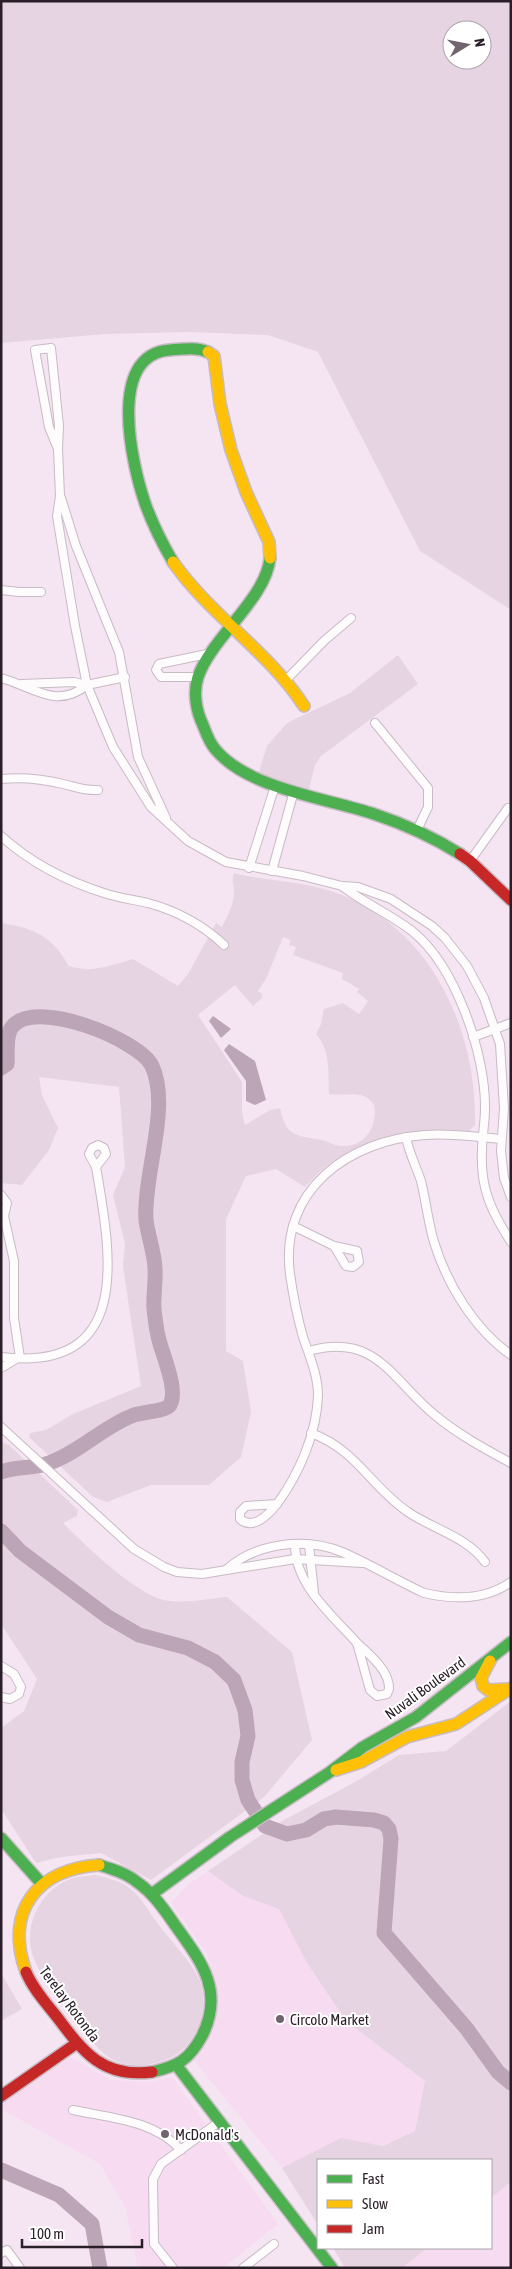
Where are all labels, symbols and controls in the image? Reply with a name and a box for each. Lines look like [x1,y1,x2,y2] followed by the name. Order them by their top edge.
[442,20,492,70] north arrow
[471,37,488,48] text: N
[382,1653,468,1723] street label: Nuvali Boulevard
[36,1963,104,2045] street label: Terelay Rotonda
[290,2011,369,2028] place label: Circolo Market
[274,2013,286,2025] marker: Circolo Market
[175,2126,239,2143] place label: McDonald's
[159,2128,171,2140] marker: McDonald's
[317,2159,492,2249] legend
[362,2170,384,2187] text: Fast
[362,2195,388,2212] text: Slow
[22,2216,142,2248] scale bar
[362,2220,385,2237] text: Jam
[30,2225,64,2242] text: 100 m

